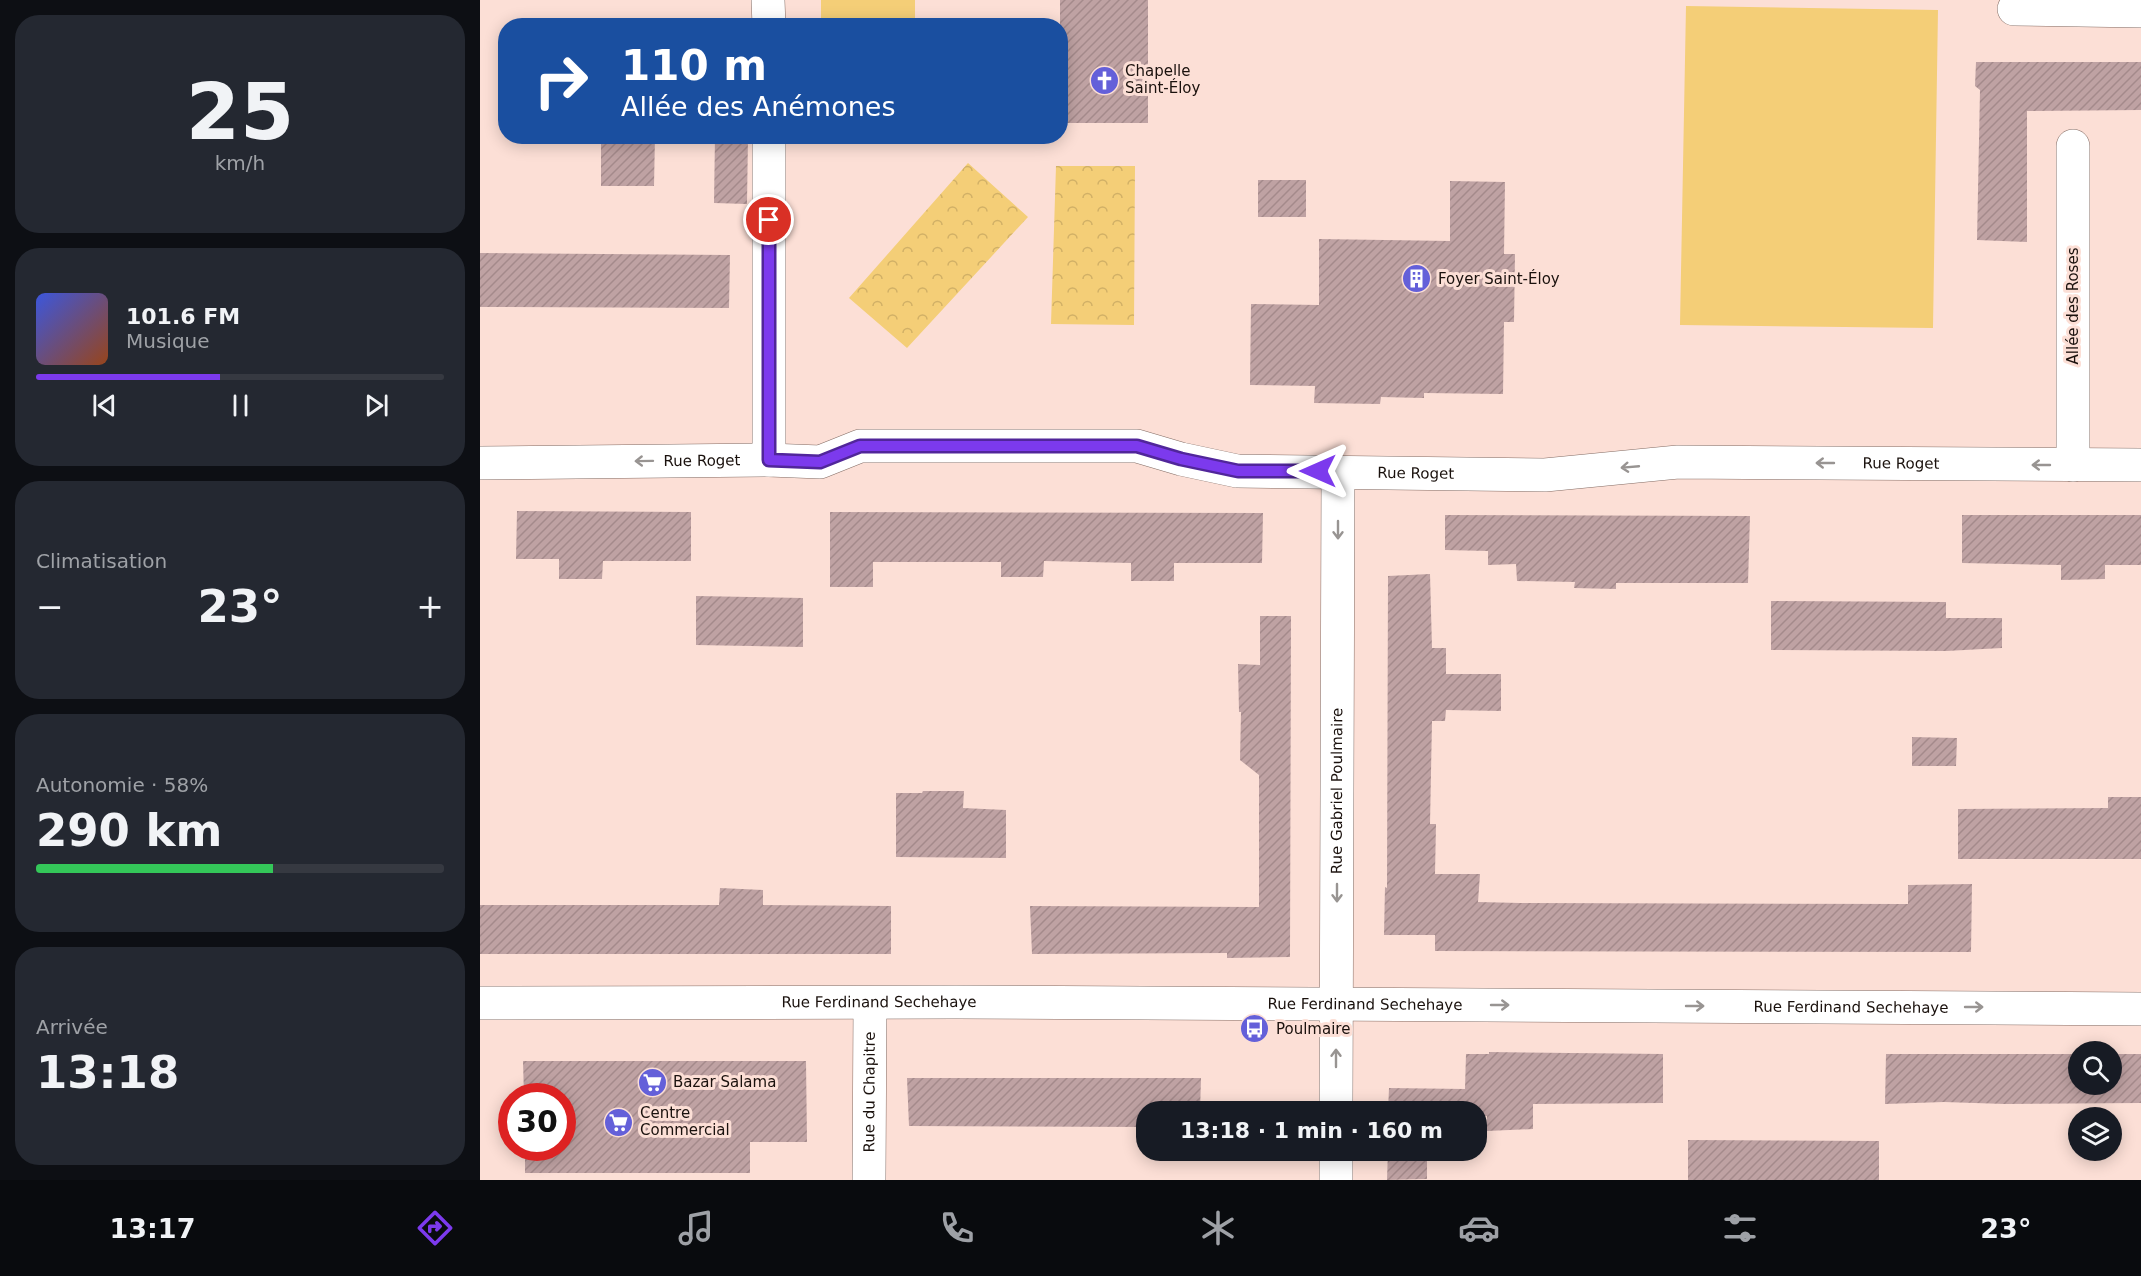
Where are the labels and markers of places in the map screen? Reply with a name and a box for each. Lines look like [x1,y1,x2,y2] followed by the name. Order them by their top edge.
[1125,62,1201,97] place label: Chapelle Saint-Éloy
[1088,64,1120,96] church icon: Chapelle Saint-Éloy
[743,194,794,245] pin
[1401,263,1433,295] building icon: Foyer Saint-Éloy
[1438,269,1560,288] place label: Foyer Saint-Éloy
[1239,1013,1271,1045] bus stop icon: Poulmaire
[1276,1020,1350,1038] place label: Poulmaire
[636,1066,668,1098] supermarket icon: Bazar Salama
[673,1073,776,1091] place label: Bazar Salama
[640,1104,730,1139] place label: Centre Commercial
[603,1106,635,1138] supermarket icon: Centre Commercial

